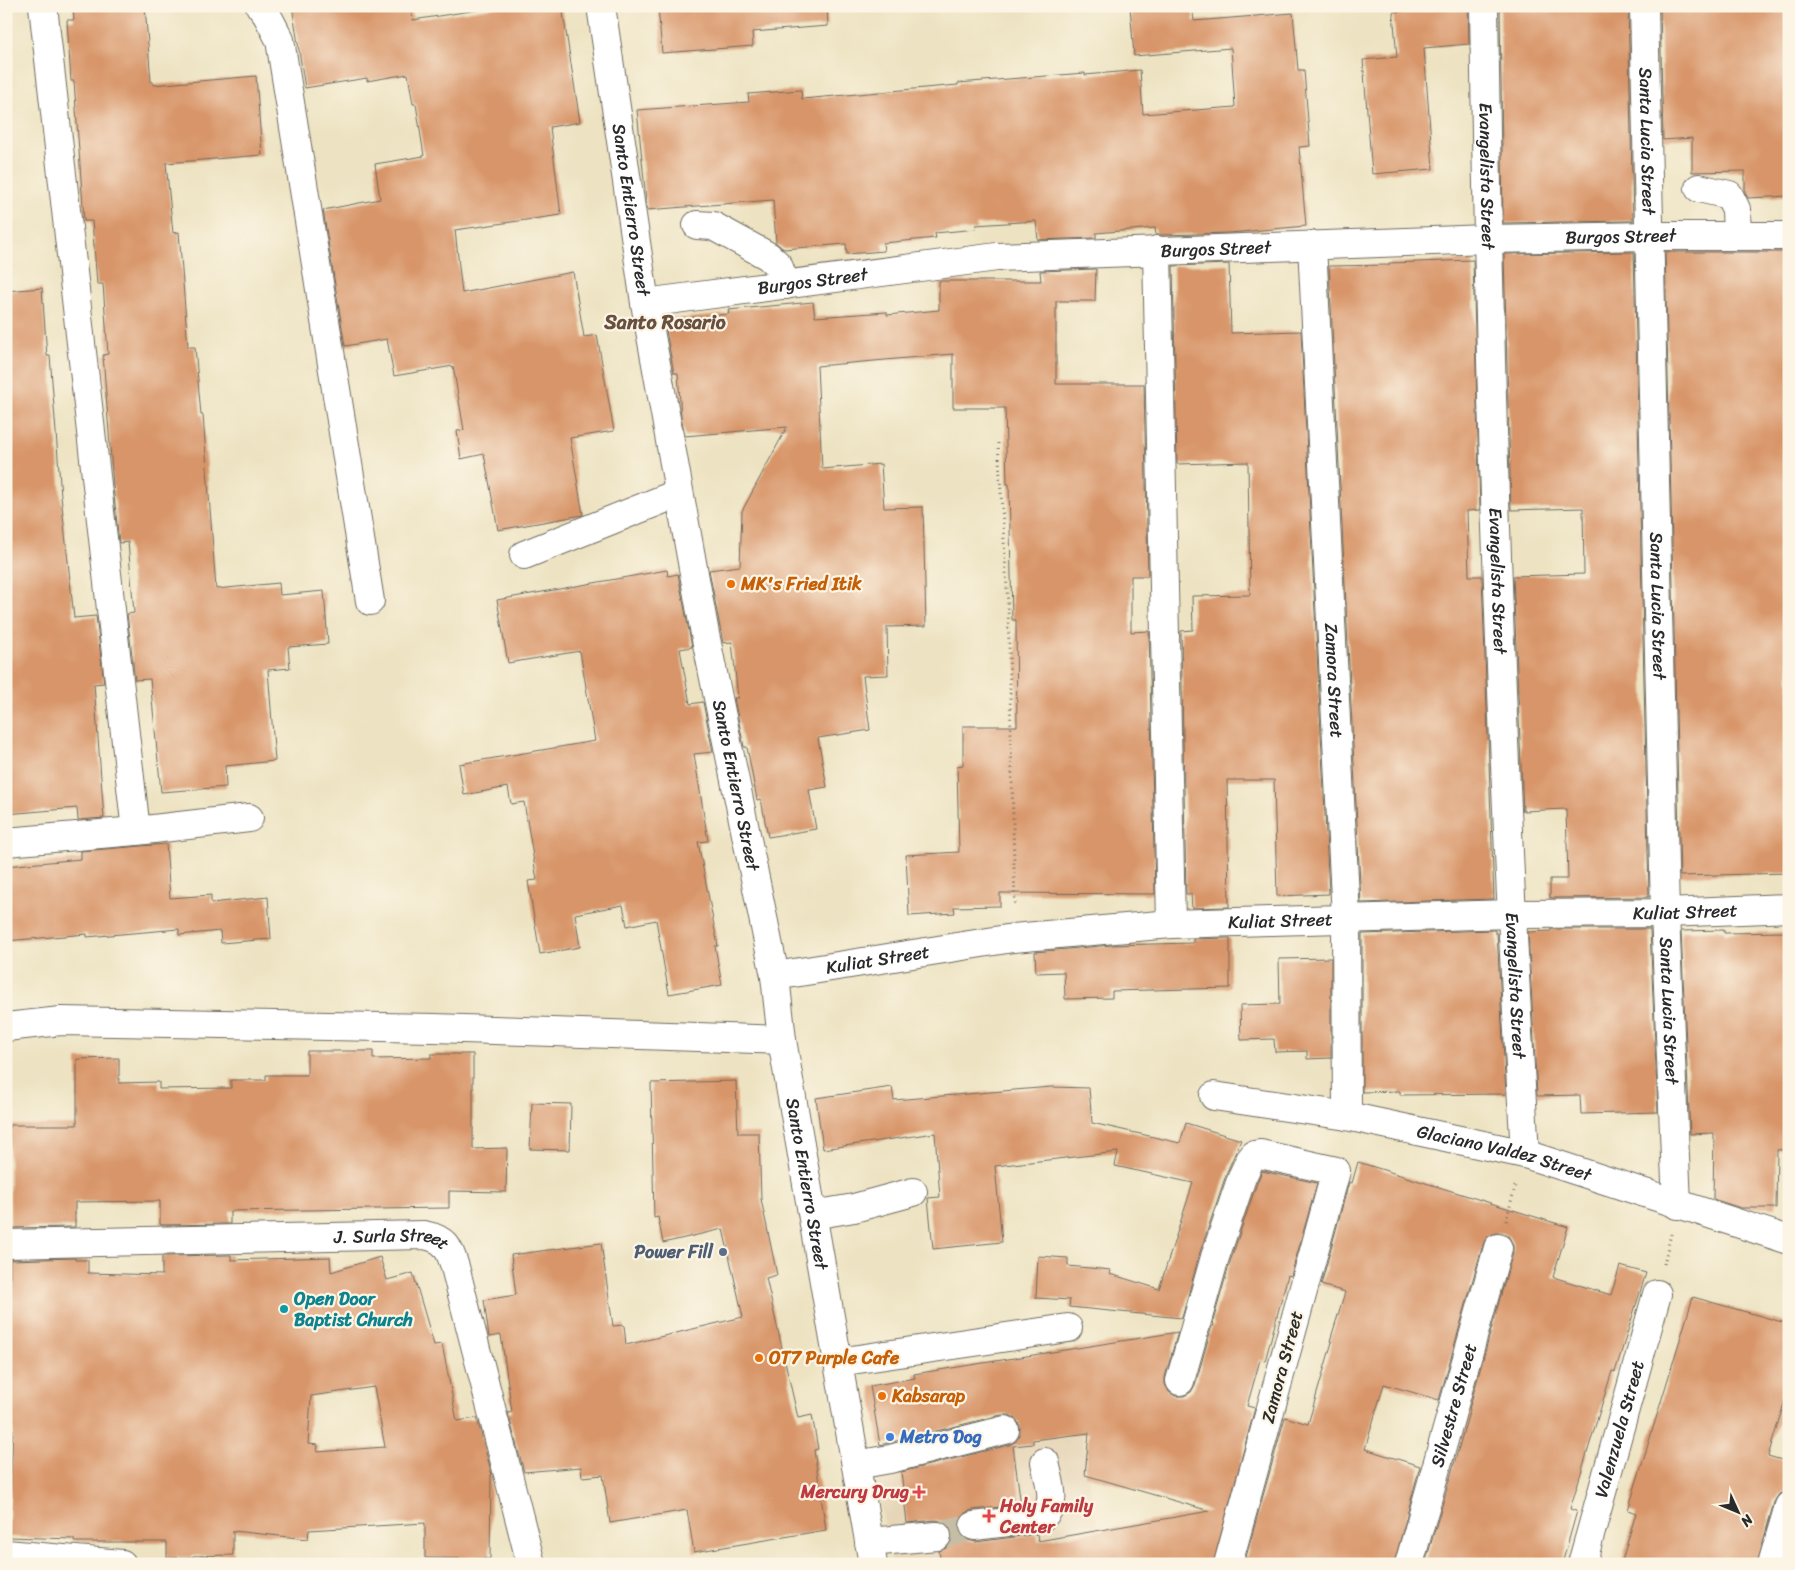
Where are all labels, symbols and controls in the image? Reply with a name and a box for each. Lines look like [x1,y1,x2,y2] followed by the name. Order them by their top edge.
[1629,67,1665,216] street label: Santa Lucia Street
[1469,102,1504,250] street label: Evangelista Street
[603,121,660,299] street label: Santo Entierro Street
[1565,220,1677,254] street label: Burgos Street
[1160,231,1272,267] street label: Burgos Street
[756,258,870,304] street label: Burgos Street
[603,305,726,340] district label: Santo Rosario
[1479,507,1516,655] street label: Evangelista Street
[1640,532,1676,681] street label: Santa Lucia Street
[740,568,862,600] place label: MK's Fried Itik
[725,578,737,590] marker: MK's Fried Itik
[1315,622,1353,739] street label: Zamora Street
[703,697,769,874] street label: Santo Entierro Street
[1633,894,1738,929] street label: Kuliat Street
[1228,903,1333,938] street label: Kuliat Street
[1496,911,1535,1060] street label: Evangelista Street
[823,936,932,984] street label: Kuliat Street
[1650,936,1688,1086] street label: Santa Lucia Street
[776,1095,838,1273] street label: Santo Entierro Street
[1414,1115,1596,1191] street label: Glaciano Valdez Street
[333,1219,458,1258] street label: J. Surla Street
[634,1236,714,1268] place label: Power Fill
[717,1246,729,1258] marker: Power Fill
[294,1283,413,1336] place label: Open Door Baptist Church
[278,1303,290,1315] marker: Open Door Baptist Church
[1252,1307,1312,1427] street label: Zamora Street
[1421,1339,1486,1471] street label: Silvestre Street
[769,1342,900,1374] place label: OT7 Purple Cafe
[753,1352,765,1364] marker: OT7 Purple Cafe
[1585,1357,1654,1501] street label: Valenzuela Street
[891,1380,966,1412] place label: Kabsarap
[876,1390,888,1402] marker: Kabsarap
[899,1421,982,1453] place label: Metro Dog
[884,1431,896,1443] marker: Metro Dog
[800,1476,909,1508] place label: Mercury Drug
[913,1486,925,1498] marker: Mercury Drug
[1712,1488,1762,1538] north arrow
[999,1490,1094,1543] place label: Holy Family Center
[1734,1508,1760,1533] text: N
[982,1509,996,1523] marker: Holy Family Center

